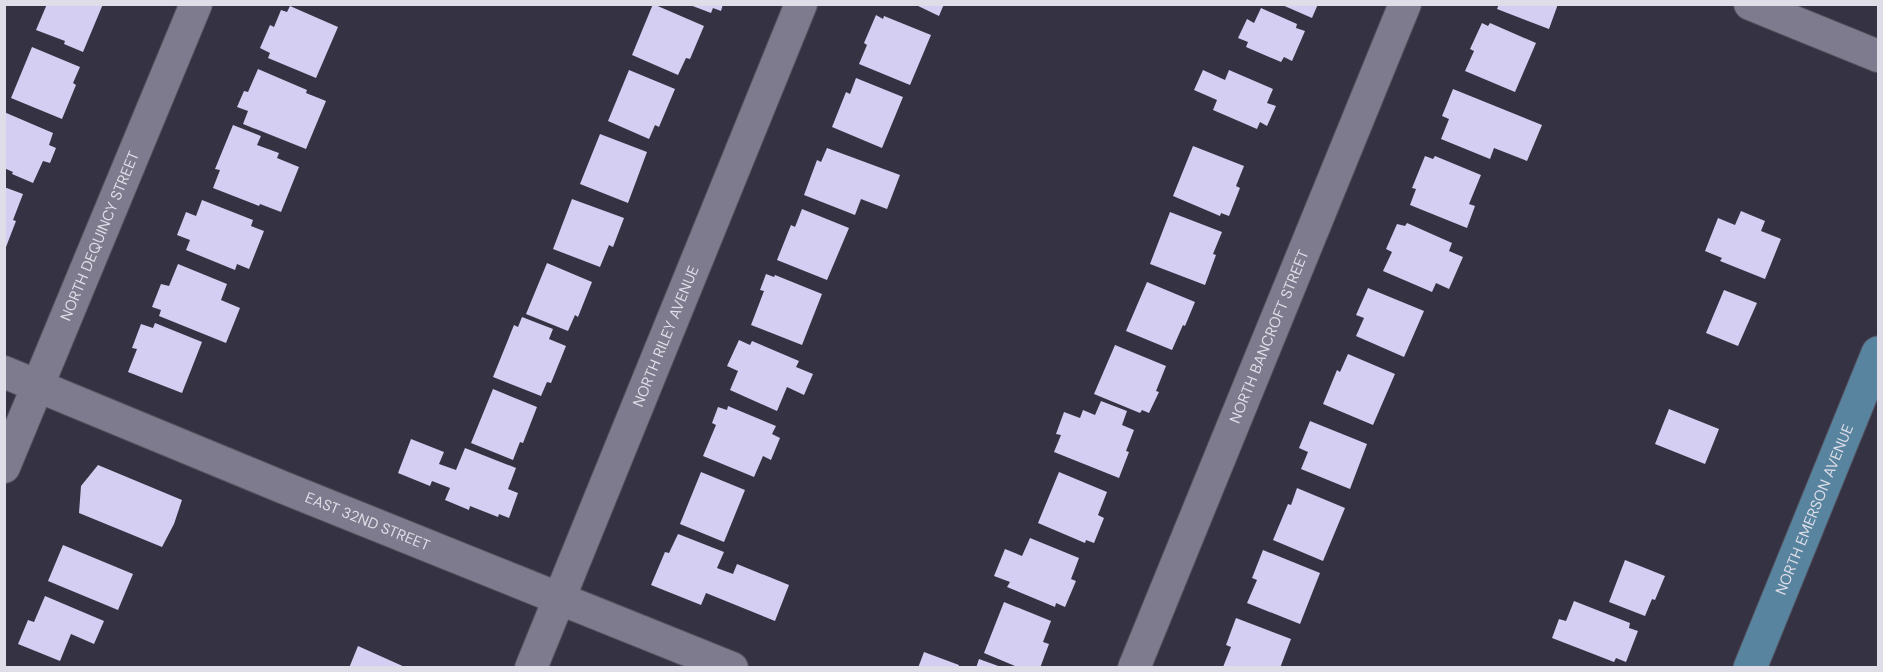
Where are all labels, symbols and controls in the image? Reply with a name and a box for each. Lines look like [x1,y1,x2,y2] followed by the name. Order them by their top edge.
[56,148,144,324] street label: NORTH DEQUINCY STREET
[1225,247,1314,426] street label: NORTH BANCROFT STREET
[628,263,704,410] street label: NORTH RILEY AVENUE
[1771,421,1858,598] street label: NORTH EMERSON AVENUE
[302,487,433,555] street label: EAST 32ND STREET

